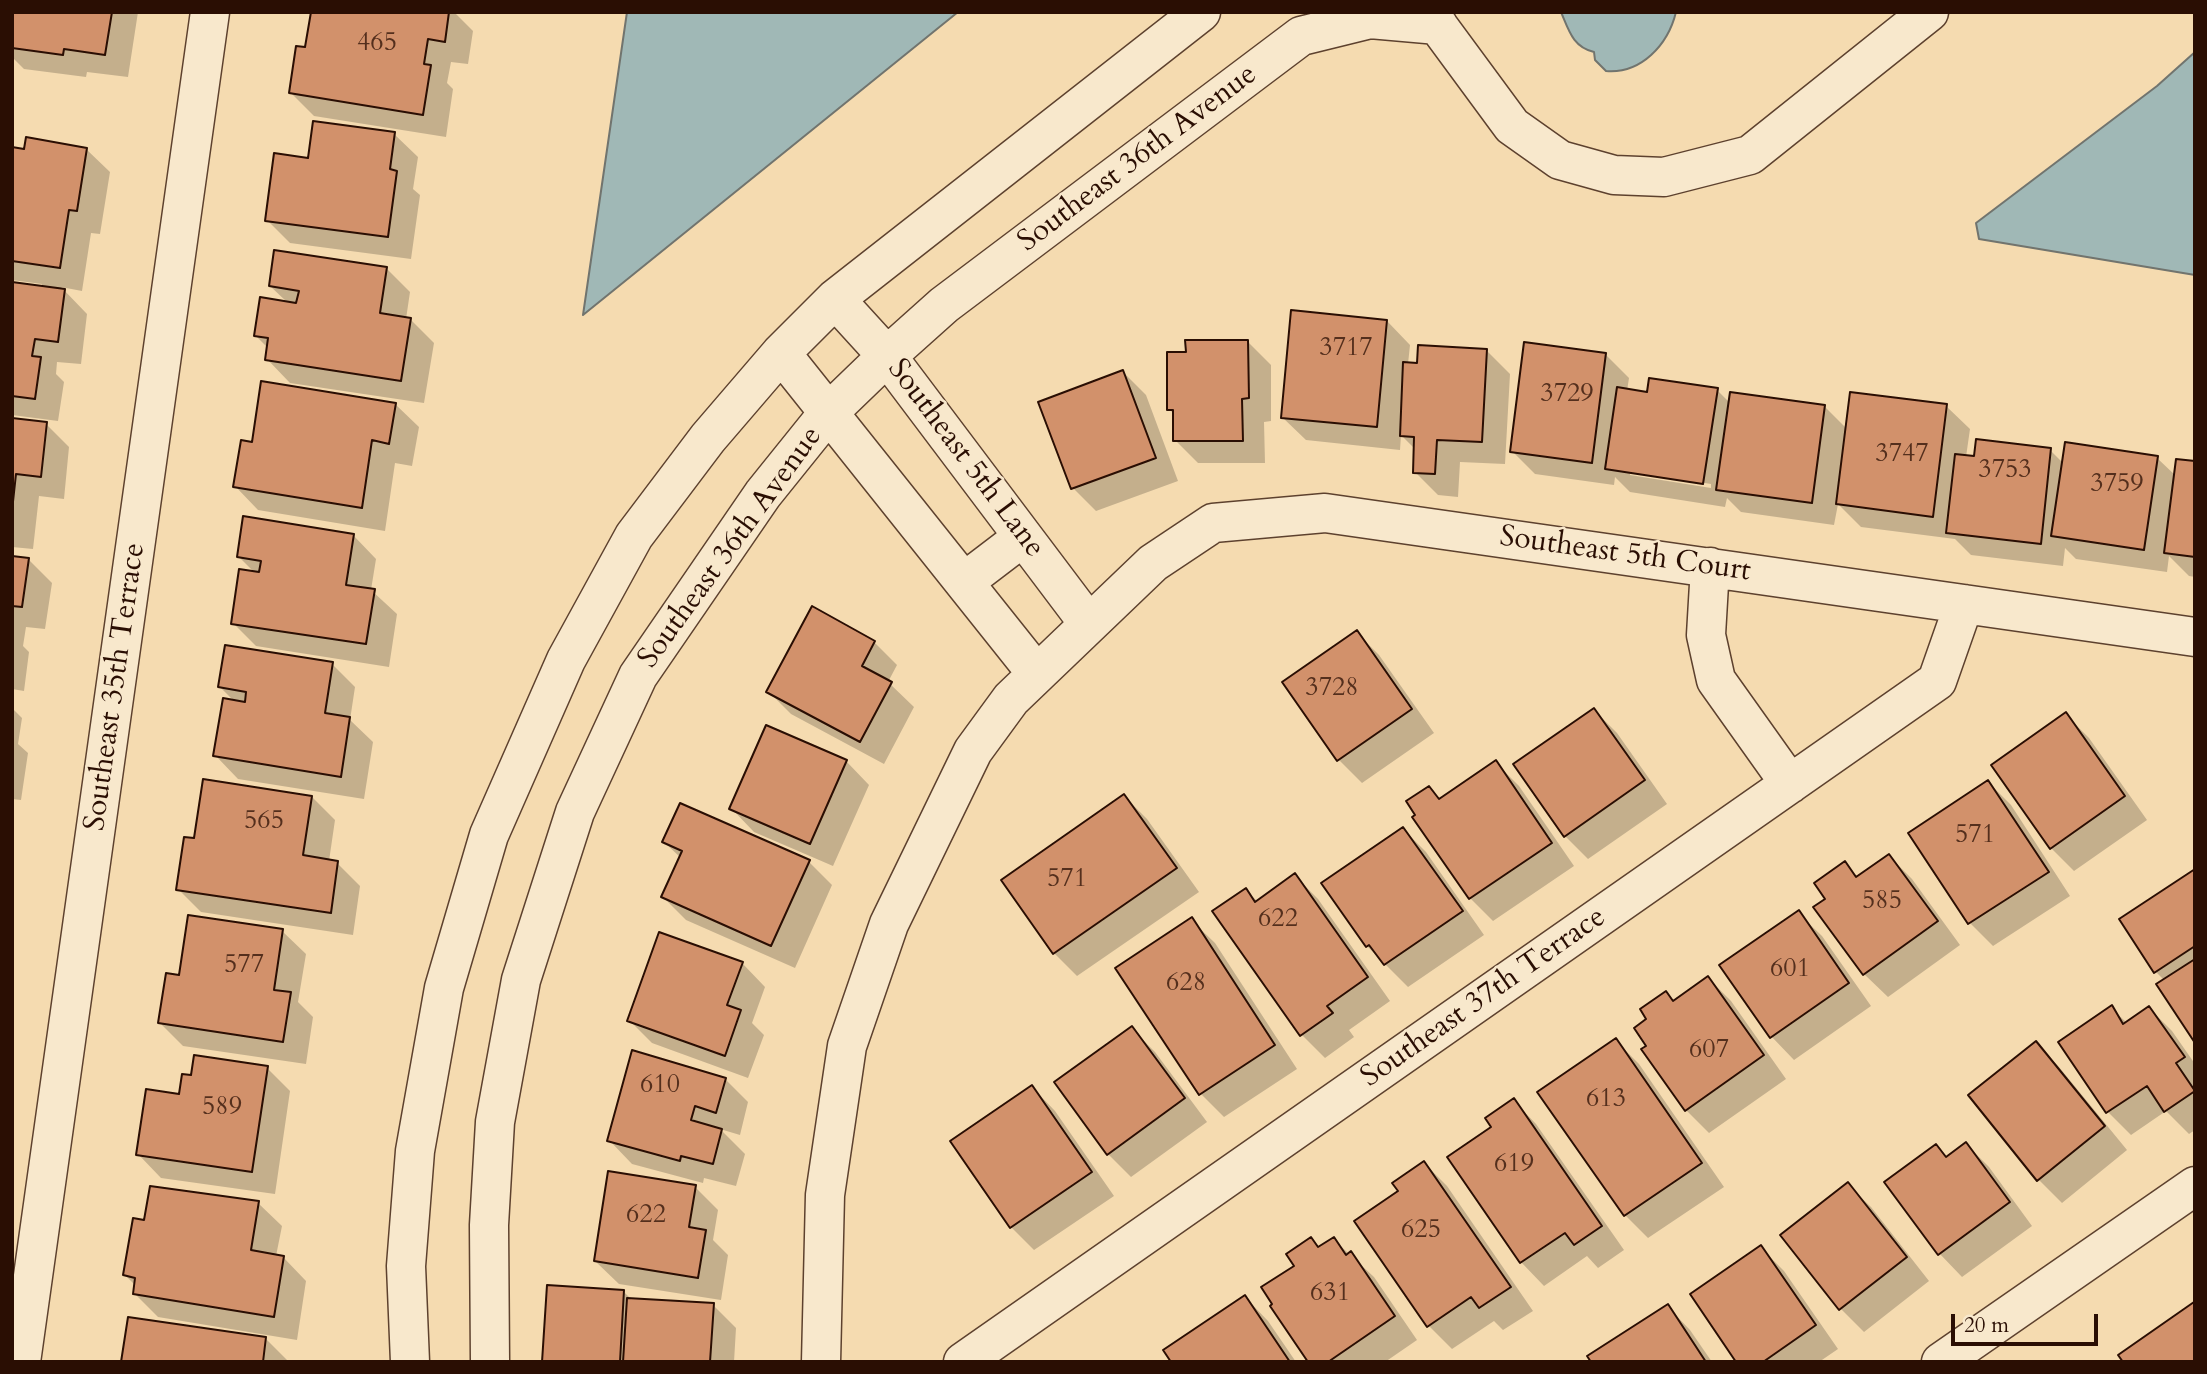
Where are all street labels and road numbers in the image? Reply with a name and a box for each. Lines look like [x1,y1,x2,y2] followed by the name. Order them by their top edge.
[1011,57,1265,261] street label: Southeast 36th Avenue
[879,353,1051,565] street label: Southeast 5th Lane
[631,420,831,676] street label: Southeast 36th Avenue
[1497,520,1753,590] street label: Southeast 5th Court
[78,541,154,833] street label: Southeast 35th Terrace
[1355,900,1613,1096] street label: Southeast 37th Terrace

